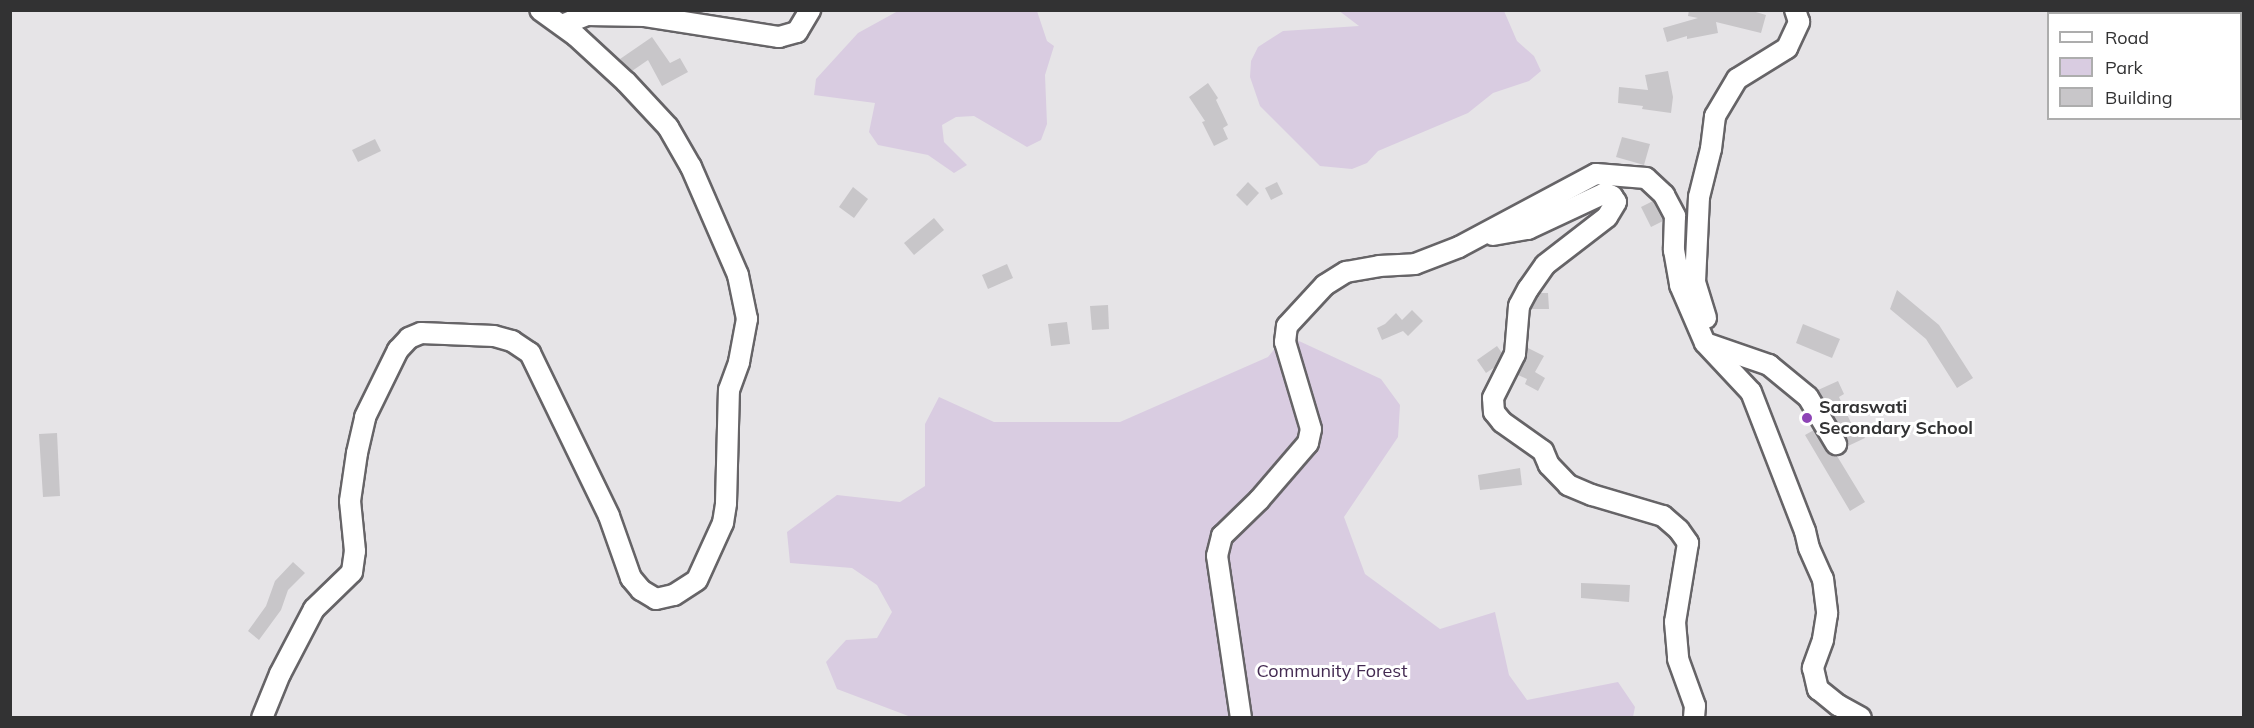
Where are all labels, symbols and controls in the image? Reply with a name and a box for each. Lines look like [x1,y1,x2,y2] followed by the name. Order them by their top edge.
[2047,12,2242,120] legend
[2105,26,2149,49] text: Road
[2105,56,2143,79] text: Park
[2105,86,2173,109] text: Building
[1819,397,1973,440] place label: Saraswati Secondary School
[1800,411,1814,425] marker: Saraswati Secondary School
[1257,660,1407,682] park label: Community Forest

